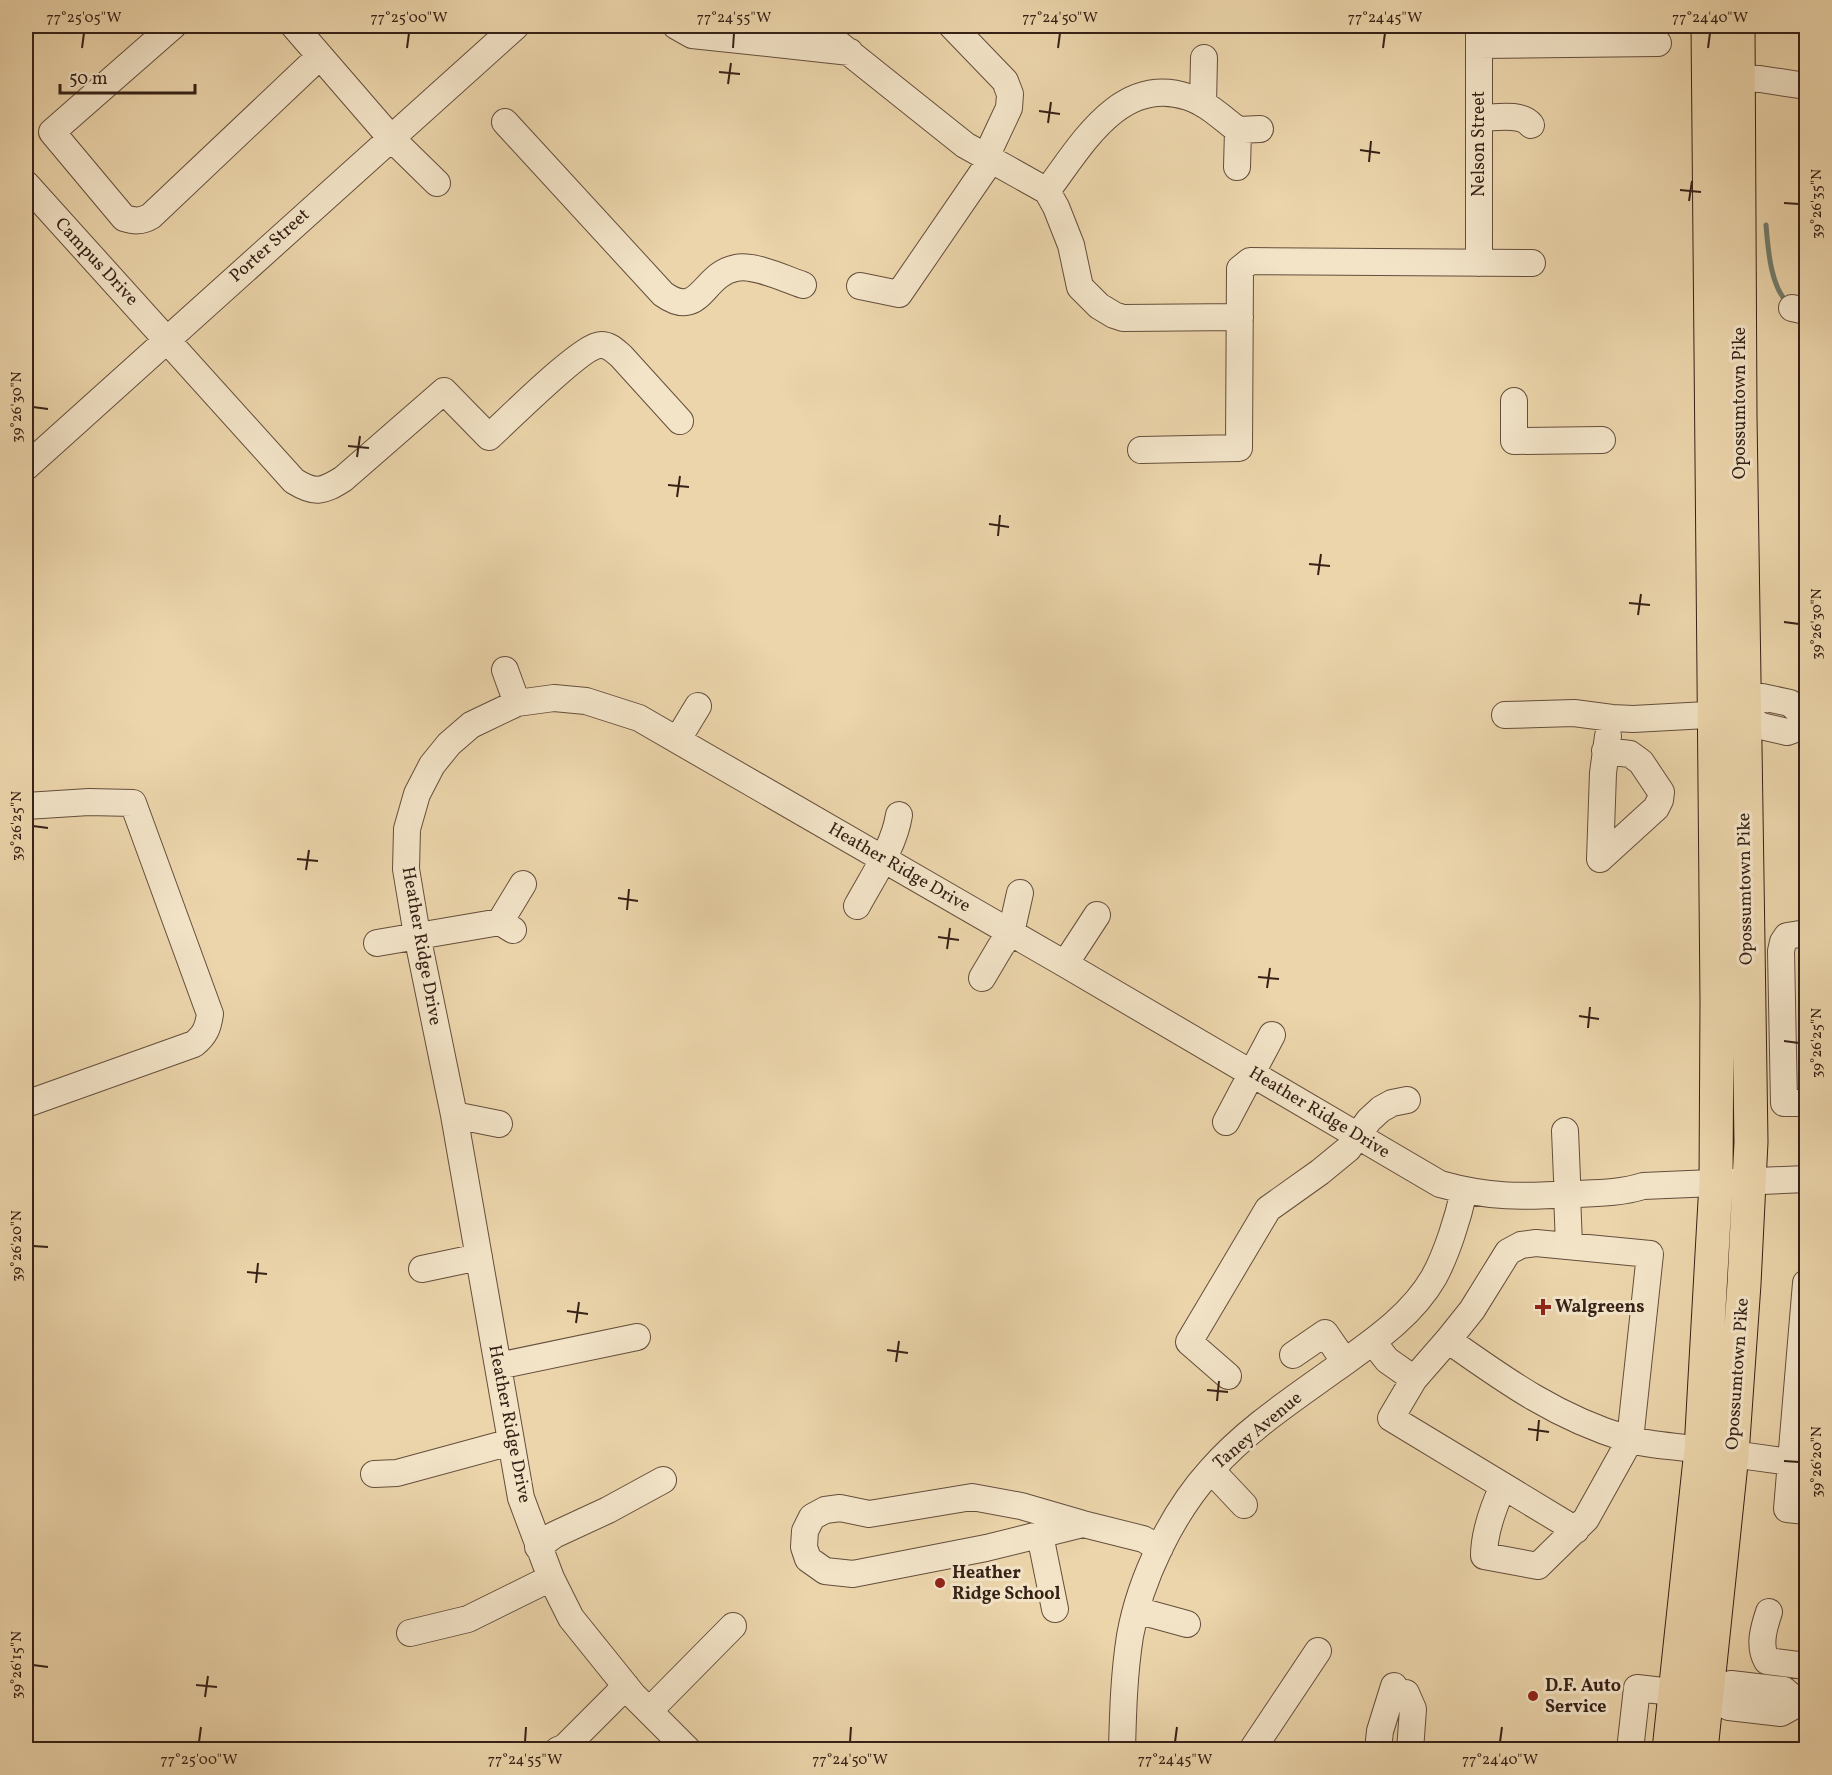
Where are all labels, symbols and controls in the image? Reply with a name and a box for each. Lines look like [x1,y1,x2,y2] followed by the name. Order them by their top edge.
[47,8,121,29] text: 77°25'05"W
[371,8,447,29] text: 77°25'00"W
[697,8,771,29] text: 77°24'55"W
[1022,8,1098,29] text: 77°24'50"W
[1348,8,1422,29] text: 77°24'45"W
[1672,8,1748,29] text: 77°24'40"W
[60,57,195,95] scale bar
[69,67,108,92] text: 50 m
[1467,91,1492,197] street label: Nelson Street
[1807,169,1828,239] text: 39°26'35"N
[224,203,316,289] street label: Porter Street
[49,212,143,312] street label: Campus Drive
[1728,327,1753,479] street label: Opossumtown Pike
[7,371,28,443] text: 39°26'30"N
[1807,588,1828,660] text: 39°26'30"N
[7,791,28,861] text: 39°26'25"N
[1732,813,1760,965] street label: Opossumtown Pike
[823,817,975,919] street label: Heather Ridge Drive
[395,865,447,1027] street label: Heather Ridge Drive
[1807,1008,1828,1078] text: 39°26'25"N
[1244,1061,1394,1165] street label: Heather Ridge Drive
[7,1210,28,1282] text: 39°26'20"N
[1555,1295,1644,1320] place label: Walgreens
[1720,1297,1756,1451] street label: Opossumtown Pike
[1536,1300,1550,1314] marker: Walgreens
[481,1343,537,1505] street label: Heather Ridge Drive
[1208,1386,1308,1476] street label: Taney Avenue
[1807,1426,1828,1498] text: 39°26'20"N
[952,1561,1061,1607] place label: Heather Ridge School
[933,1576,947,1590] marker: Heather Ridge School
[7,1631,28,1699] text: 39°26'15"N
[1545,1674,1621,1720] place label: D.F. Auto Service
[1526,1689,1540,1703] marker: D.F. Auto Service
[161,1750,237,1771] text: 77°25'00"W
[488,1750,562,1771] text: 77°24'55"W
[812,1750,888,1771] text: 77°24'50"W
[1138,1750,1212,1771] text: 77°24'45"W
[1462,1750,1538,1771] text: 77°24'40"W

